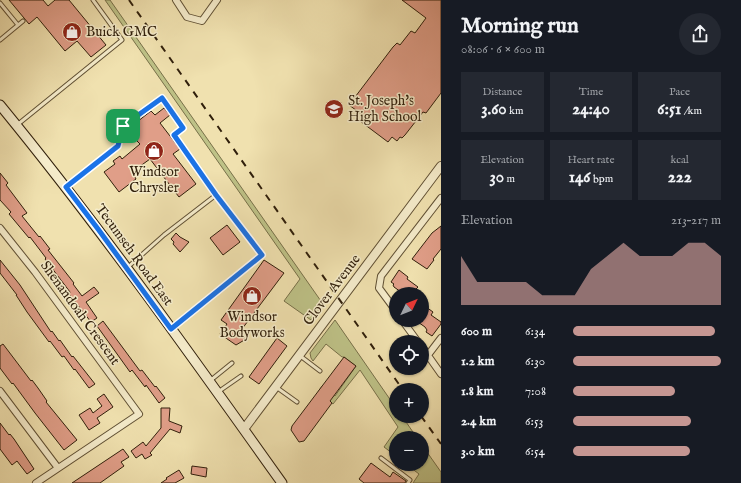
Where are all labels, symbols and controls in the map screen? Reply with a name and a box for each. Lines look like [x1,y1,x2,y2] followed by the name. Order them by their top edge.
[461,12,579,40] text: Morning run
[679,13,721,55] button: share
[61,21,83,43] shop icon: Buick GMC
[86,23,157,41] place label: Buick GMC
[461,41,545,58] text: 08:06 · 6 × 600 m
[482,85,522,99] text: Distance
[579,85,603,99] text: Time
[669,85,690,99] text: Pace
[348,92,421,126] place label: St. Joseph's High School
[323,98,345,120] school or university icon: St. Joseph's High School
[481,99,507,120] text: 3.60
[572,99,610,120] text: 24:40
[657,99,681,120] text: 6:51
[507,104,523,118] text: km
[681,104,702,118] text: /km
[106,109,140,143] pin
[112,115,134,137] icon: arrive
[143,140,165,162] shop icon: Windsor Chrysler
[481,153,524,167] text: Elevation
[568,153,614,167] text: Heart rate
[670,153,689,167] text: kcal
[129,163,179,197] place label: Windsor Chrysler
[490,167,504,188] text: 30
[569,167,591,188] text: 146
[668,167,692,188] text: 222
[504,172,515,186] text: m
[591,172,613,186] text: bpm
[91,201,177,310] street label: Tecumseh Road East
[461,212,513,229] text: Elevation
[671,212,721,229] text: 213–217 m
[299,250,365,329] street label: Clover Avenue
[36,257,124,369] street label: Shenandoah Crescent
[241,285,263,307] shop icon: Windsor Bodyworks
[389,287,429,327] north arrow
[389,287,429,471] map controls
[219,308,285,342] place label: Windsor Bodyworks
[461,323,492,340] text: 600 m
[525,323,545,340] text: 6:34
[389,335,429,375] button: locate
[461,353,495,370] text: 1.2 km
[525,353,545,370] text: 6:30
[389,383,429,423] button: +
[461,383,494,400] text: 1.8 km
[525,383,546,400] text: 7:08
[461,413,496,430] text: 2.4 km
[525,413,543,430] text: 6:53
[389,431,429,471] button: −
[461,443,495,460] text: 3.0 km
[525,443,545,460] text: 6:54

